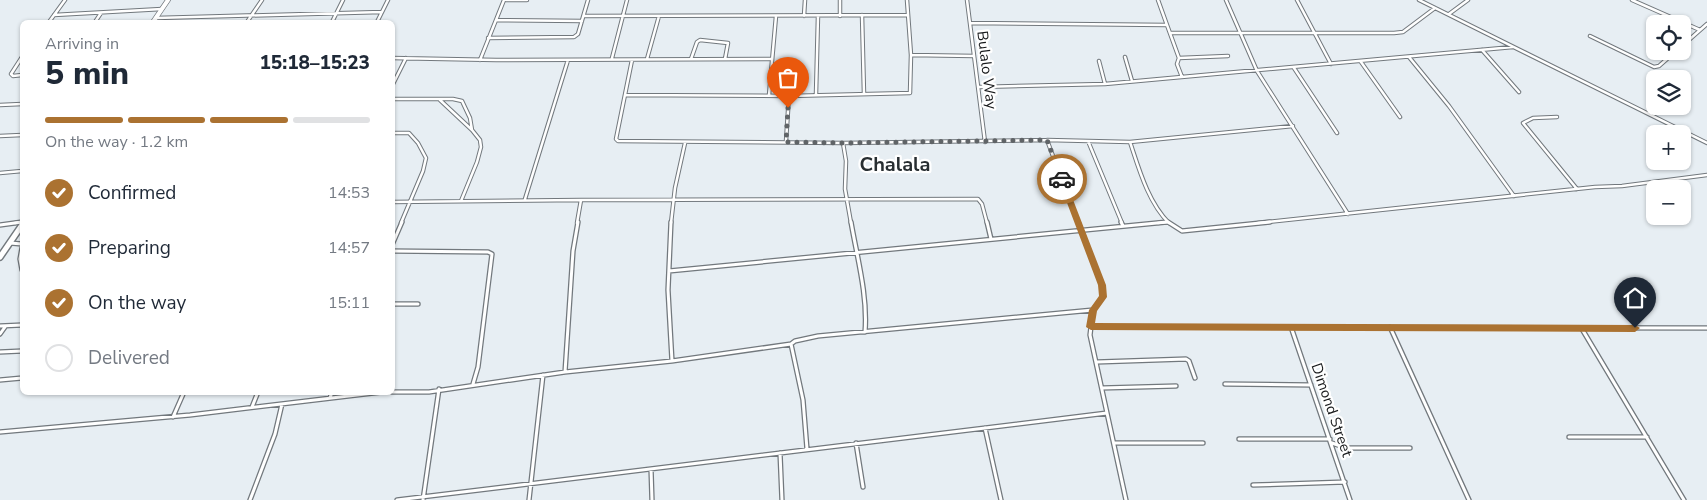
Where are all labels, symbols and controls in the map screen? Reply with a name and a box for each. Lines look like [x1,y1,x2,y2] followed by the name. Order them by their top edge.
[1646,15,1691,225] map controls
[1646,15,1691,60] button: locate
[972,30,1002,111] street label: Bulalo Way
[45,33,119,55] text: Arriving in
[259,50,370,76] text: 15:18–15:23
[45,52,129,95] text: 5 min
[767,57,809,108] pin
[774,64,802,92] icon: bag
[1646,70,1691,115] button: layers
[1646,125,1691,170] button: +
[45,131,188,153] text: On the way · 1.2 km
[860,151,930,178] district label: Chalala
[1037,154,1087,204] courier
[1048,165,1076,193] icon: car
[45,179,73,207] icon: check
[88,180,176,206] text: Confirmed
[1646,180,1691,225] button: −
[328,182,370,204] text: 14:53
[45,234,73,262] icon: check
[88,235,171,261] text: Preparing
[328,237,370,259] text: 14:57
[1614,277,1656,328] pin
[1621,284,1649,312] icon: home
[45,289,73,317] icon: check
[88,290,186,316] text: On the way
[328,292,370,314] text: 15:11
[88,345,170,371] text: Delivered
[1307,360,1358,460] street label: Dimond Street

